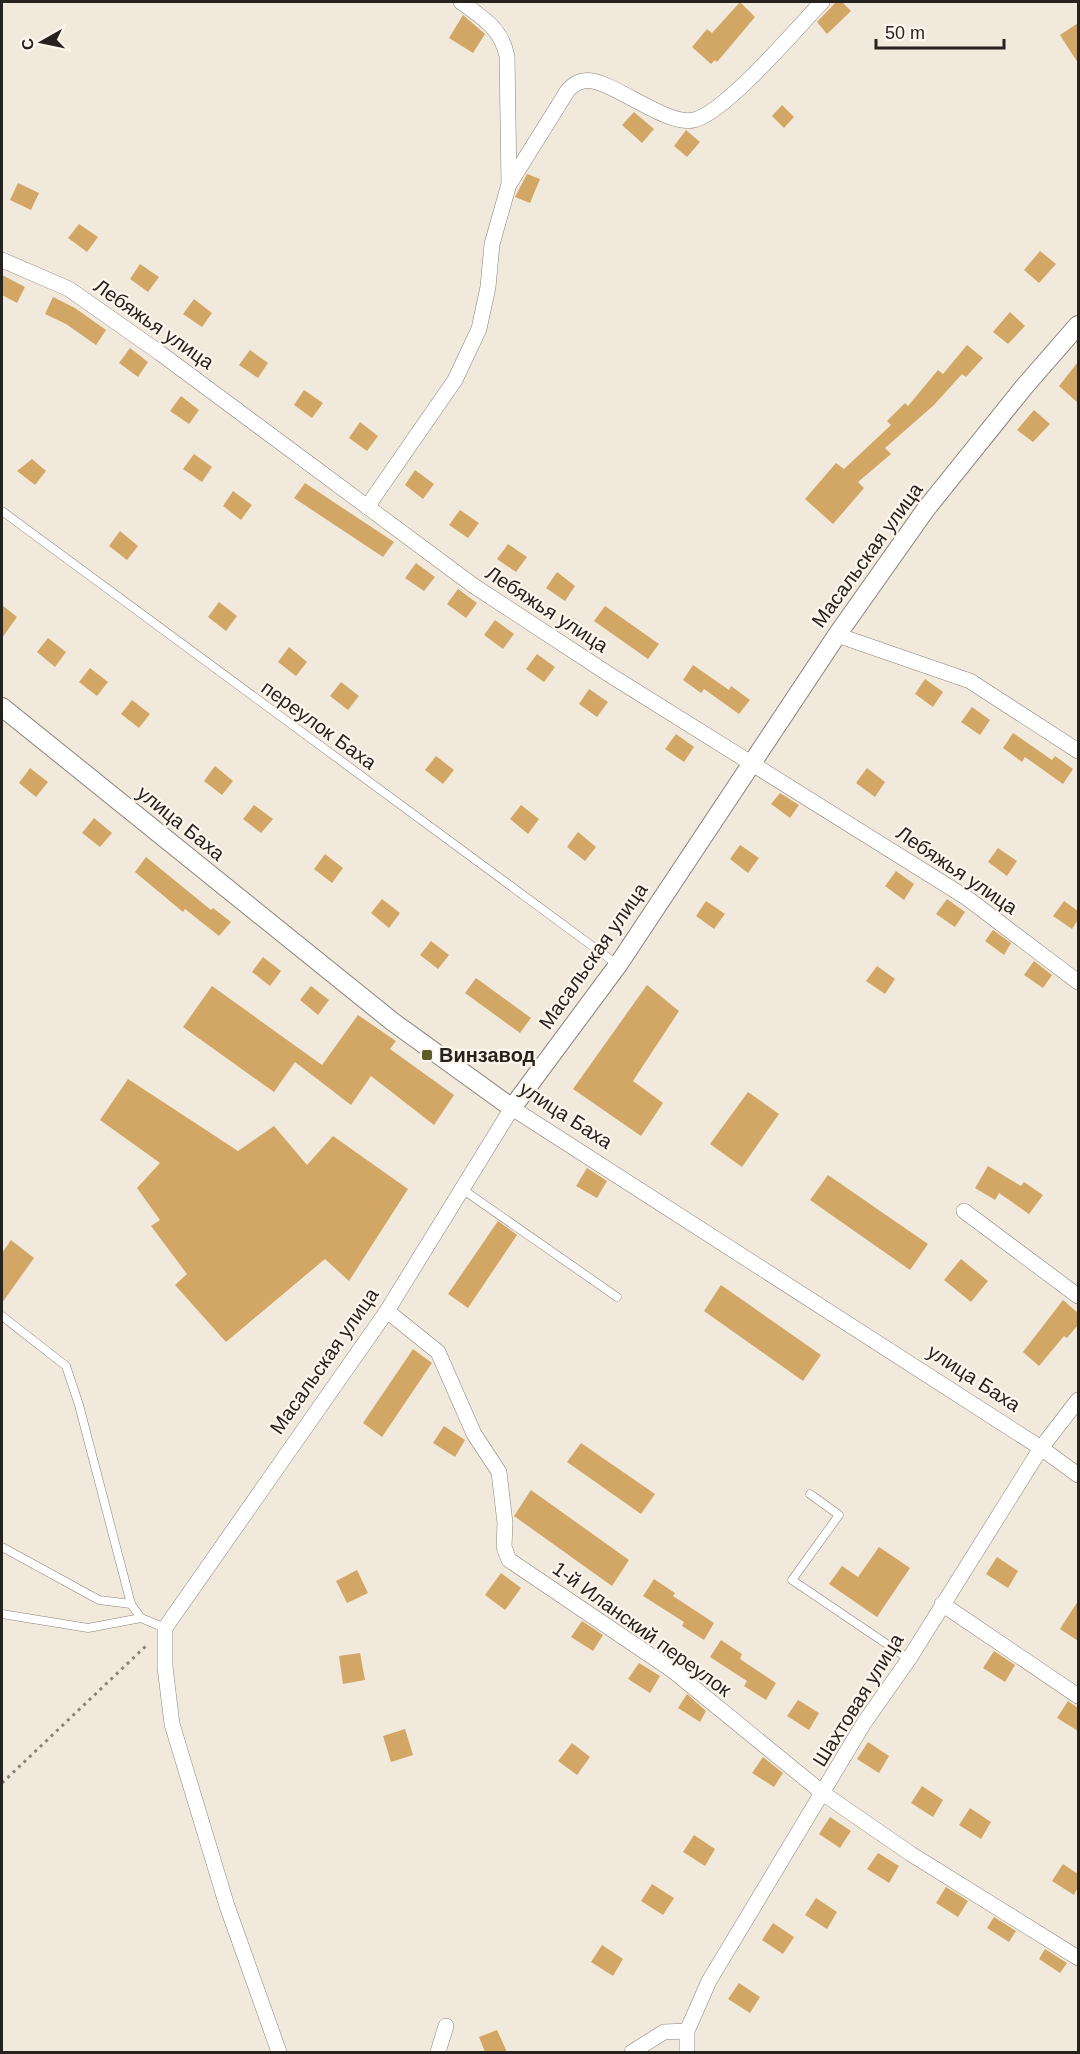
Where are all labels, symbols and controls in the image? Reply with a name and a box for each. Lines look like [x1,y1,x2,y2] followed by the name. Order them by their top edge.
[12,12,72,72] north arrow
[876,12,1004,50] scale bar
[885,23,925,43] text: 50 m
[18,37,37,51] text: С
[90,275,219,374] street label: Лебяжья улица
[807,478,927,631] street label: Масальская улица
[482,561,613,657] street label: Лебяжья улица
[258,676,381,774] street label: переулок Баха
[133,781,230,865] street label: улица Баха
[892,821,1022,919] street label: Лебяжья улица
[534,878,652,1033] street label: Масальская улица
[439,1044,536,1066] place label: Винзавод
[420,1048,434,1062] marker: Винзавод
[516,1077,617,1153] street label: улица Баха
[265,1283,383,1438] street label: Масальская улица
[924,1340,1025,1416] street label: улица Баха
[549,1557,736,1701] street label: 1-й Иланский переулок
[808,1629,908,1770] street label: Шахтовая улица

